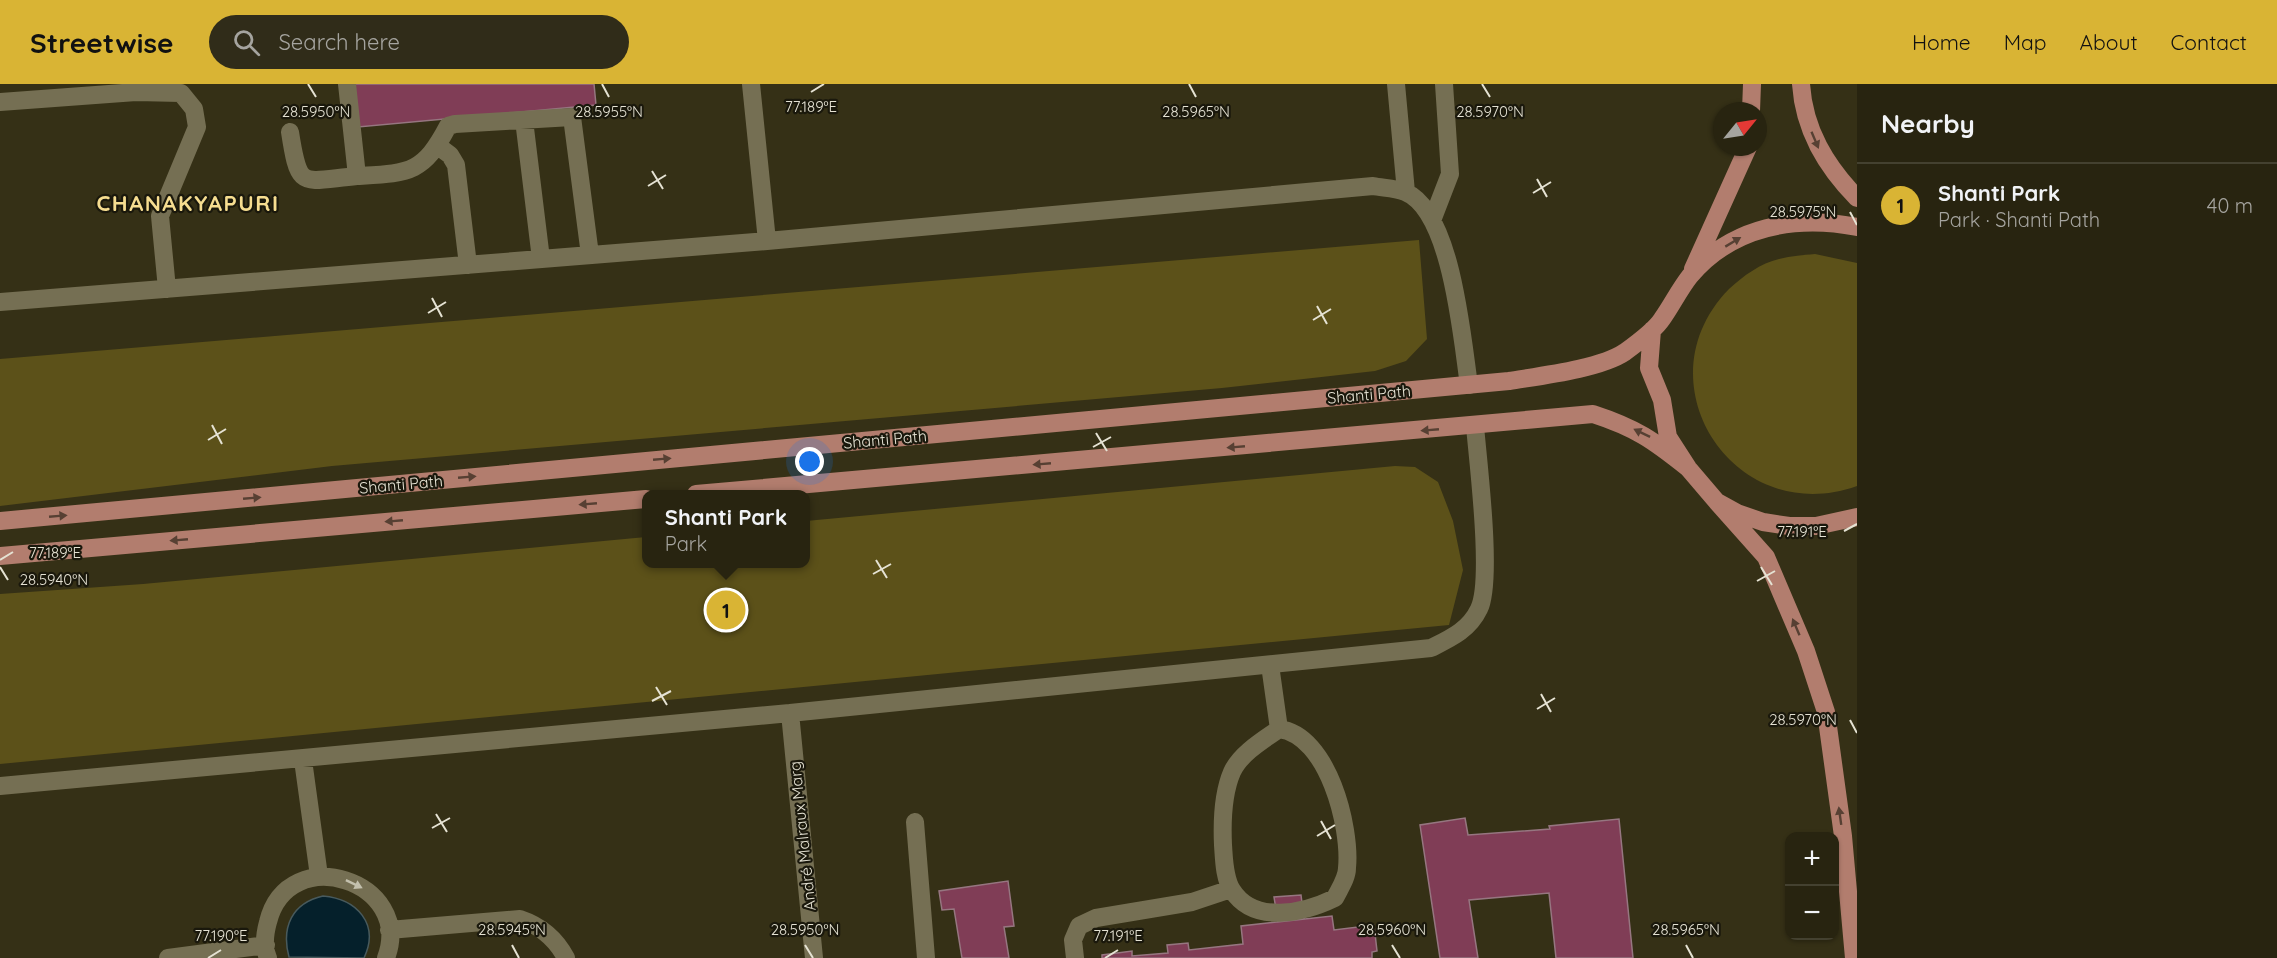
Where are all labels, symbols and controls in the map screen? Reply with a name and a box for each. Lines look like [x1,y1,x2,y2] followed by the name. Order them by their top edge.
[209,15,629,69] search box
[30,25,173,60] text: Streetwise
[230,26,263,59] icon: search
[278,28,400,56] text: Search here
[1912,29,1971,55] text: Home
[2004,29,2047,55] text: Map
[2080,29,2138,55] text: About
[2171,29,2247,55] text: Contact
[785,97,837,116] text: 77.189°E
[282,102,350,121] text: 28.5950°N
[575,102,643,121] text: 28.5955°N
[1162,102,1230,121] text: 28.5965°N
[1456,102,1524,121] text: 28.5970°N
[1713,102,1767,156] north arrow
[1881,107,1975,140] text: Nearby
[1810,132,1820,150] one-way arrow
[1938,179,2060,207] text: Shanti Park
[97,189,279,217] district label: CHANAKYAPURI
[1897,193,1904,218] text: 1
[2207,193,2253,218] text: 40 m
[1770,202,1837,221] text: 28.5975°N
[1938,207,2100,232] text: Park · Shanti Path
[1725,237,1742,247] one-way arrow
[1326,380,1412,408] street label: Shanti Path
[842,425,928,453] street label: Shanti Path
[1421,425,1440,435] one-way arrow
[1633,428,1650,438] one-way arrow
[1226,442,1245,452] one-way arrow
[795,447,824,476] your location
[652,454,671,464] one-way arrow
[1032,459,1051,469] one-way arrow
[358,470,444,498] street label: Shanti Path
[458,472,477,482] one-way arrow
[642,490,810,568] popup
[243,493,262,502] one-way arrow
[579,499,598,509] one-way arrow
[665,503,787,531] text: Shanti Park
[49,511,68,521] one-way arrow
[384,516,403,526] one-way arrow
[1777,522,1827,541] text: 77.191°E
[665,531,707,556] text: Park
[169,535,188,545] one-way arrow
[29,543,81,562] text: 77.189°E
[20,570,88,589] text: 28.5940°N
[706,588,746,632] pin: 1
[1792,619,1801,636] one-way arrow
[1769,710,1837,729] text: 28.5970°N
[784,760,820,912] street label: André Malraux Marg
[1836,807,1845,826] one-way arrow
[1785,832,1839,940] map controls
[1785,832,1839,886] button: +
[346,879,363,888] one-way arrow
[1785,886,1839,940] button: −
[478,920,546,939] text: 28.5945°N
[771,920,839,939] text: 28.5950°N
[1358,920,1426,939] text: 28.5960°N
[1652,920,1720,939] text: 28.5965°N
[195,926,247,945] text: 77.190°E
[1093,926,1143,945] text: 77.191°E

